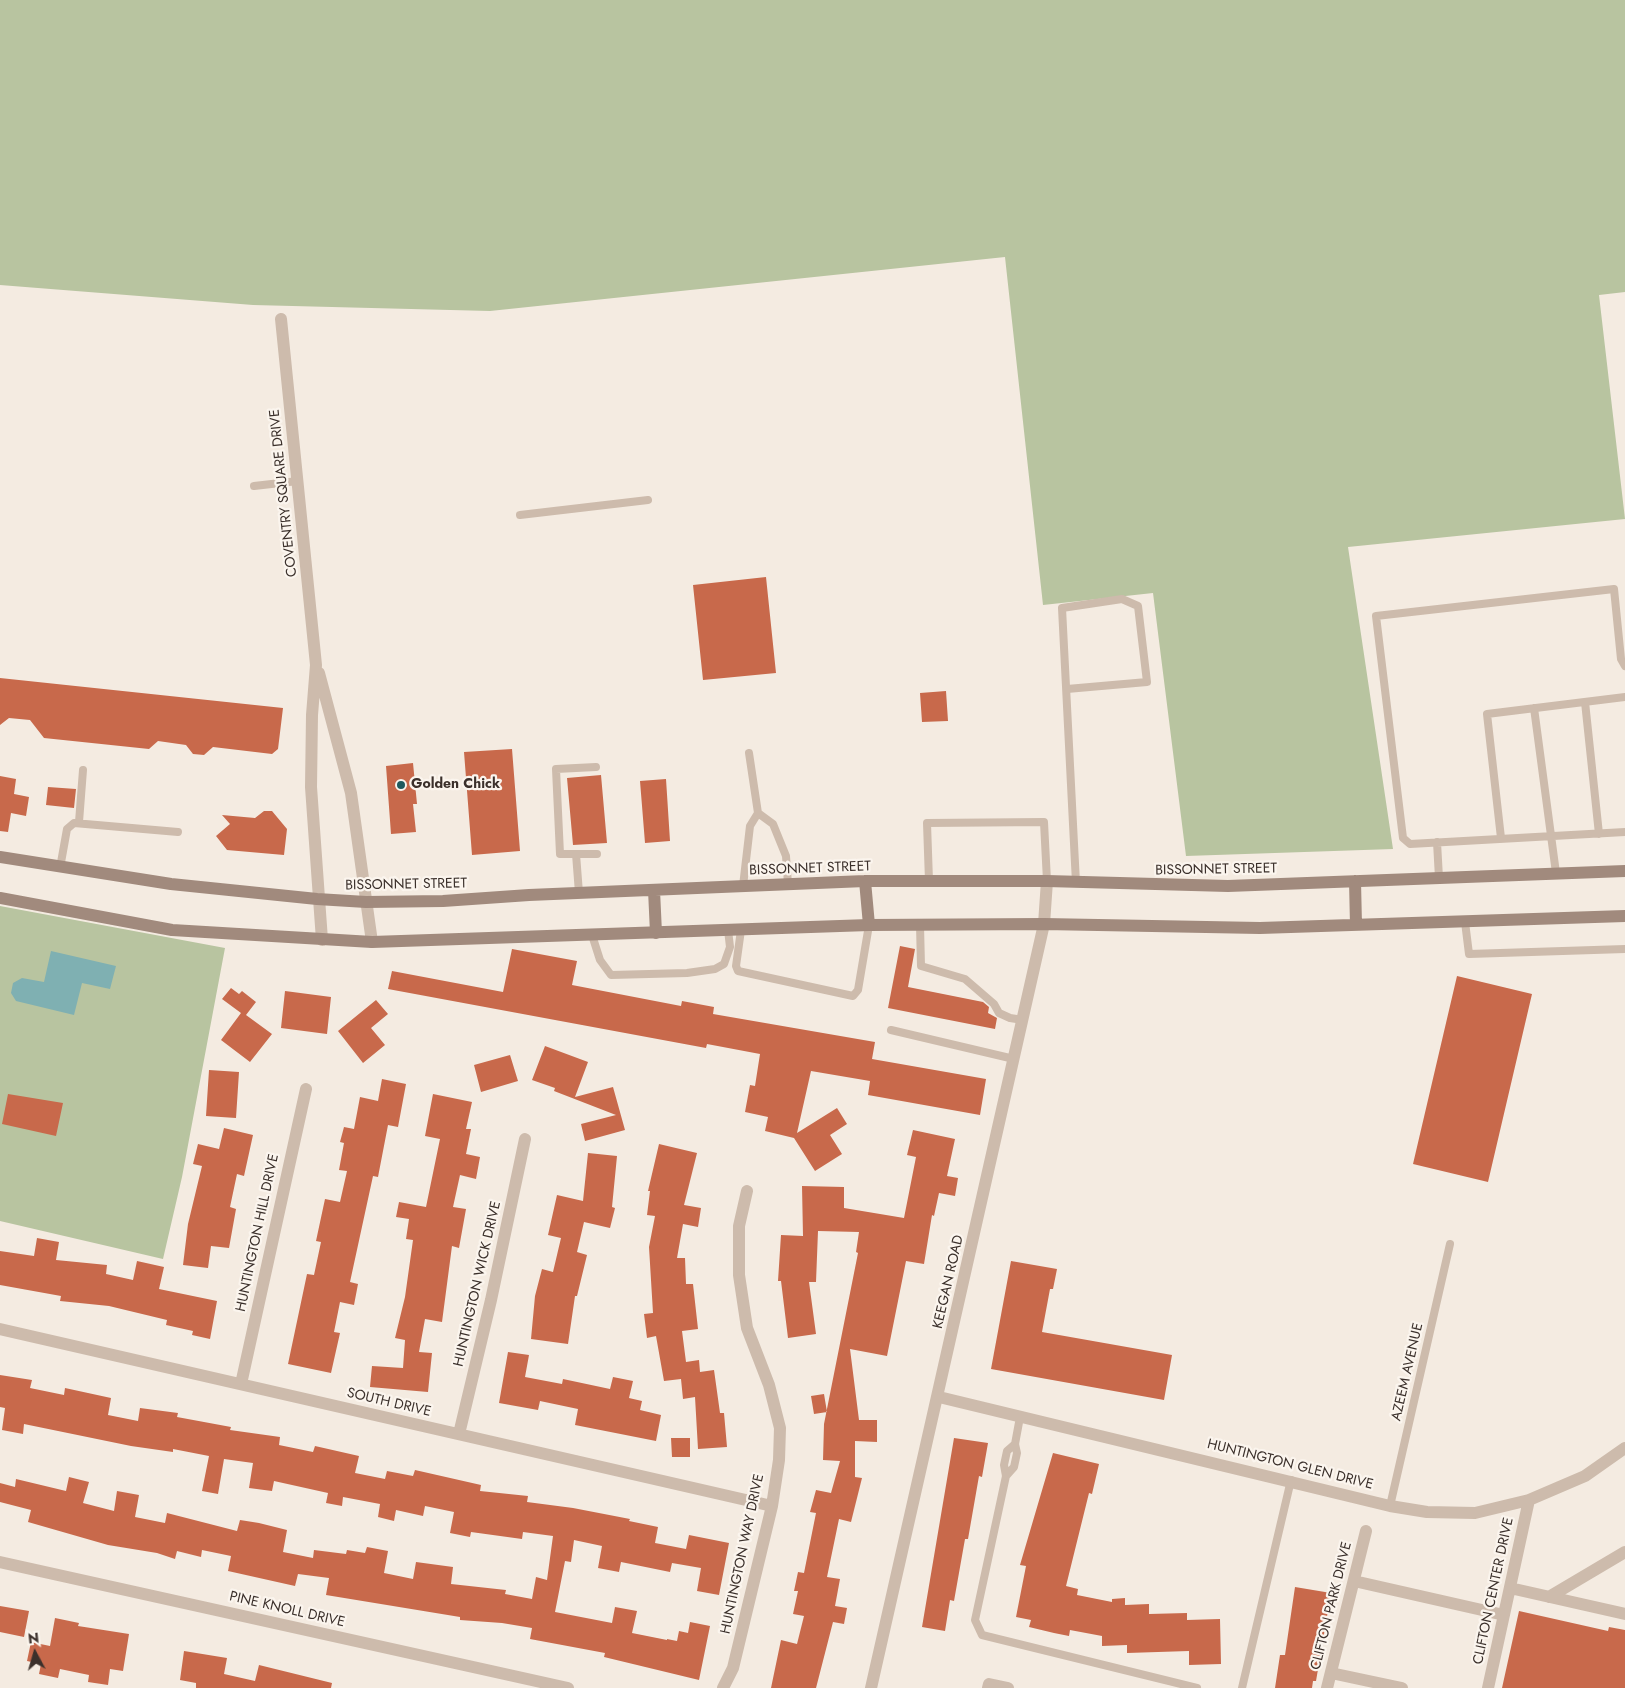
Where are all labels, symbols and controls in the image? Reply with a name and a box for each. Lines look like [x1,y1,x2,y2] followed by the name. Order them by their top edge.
[267,408,301,578] street label: COVENTRY SQUARE DRIVE
[411,777,500,793] place label: Golden Chick
[395,779,407,791] marker: Golden Chick
[749,858,871,880] street label: BISSONNET STREET
[1155,861,1277,879] street label: BISSONNET STREET
[345,876,467,894] street label: BISSONNET STREET
[233,1153,283,1313] street label: HUNTINGTON HILL DRIVE
[451,1200,505,1368] street label: HUNTINGTON WICK DRIVE
[930,1234,968,1330] street label: KEEGAN ROAD
[1389,1321,1427,1423] street label: AZEEM AVENUE
[345,1385,433,1421] street label: SOUTH DRIVE
[1205,1436,1375,1494] street label: HUNTINGTON GLEN DRIVE
[718,1472,768,1636] street label: HUNTINGTON WAY DRIVE
[1470,1516,1518,1666] street label: CLIFTON CENTER DRIVE
[1308,1540,1356,1672] street label: CLIFTON PARK DRIVE
[228,1589,346,1631] street label: PINE KNOLL DRIVE
[10,1628,60,1678] north arrow
[27,1628,40,1649] text: N

